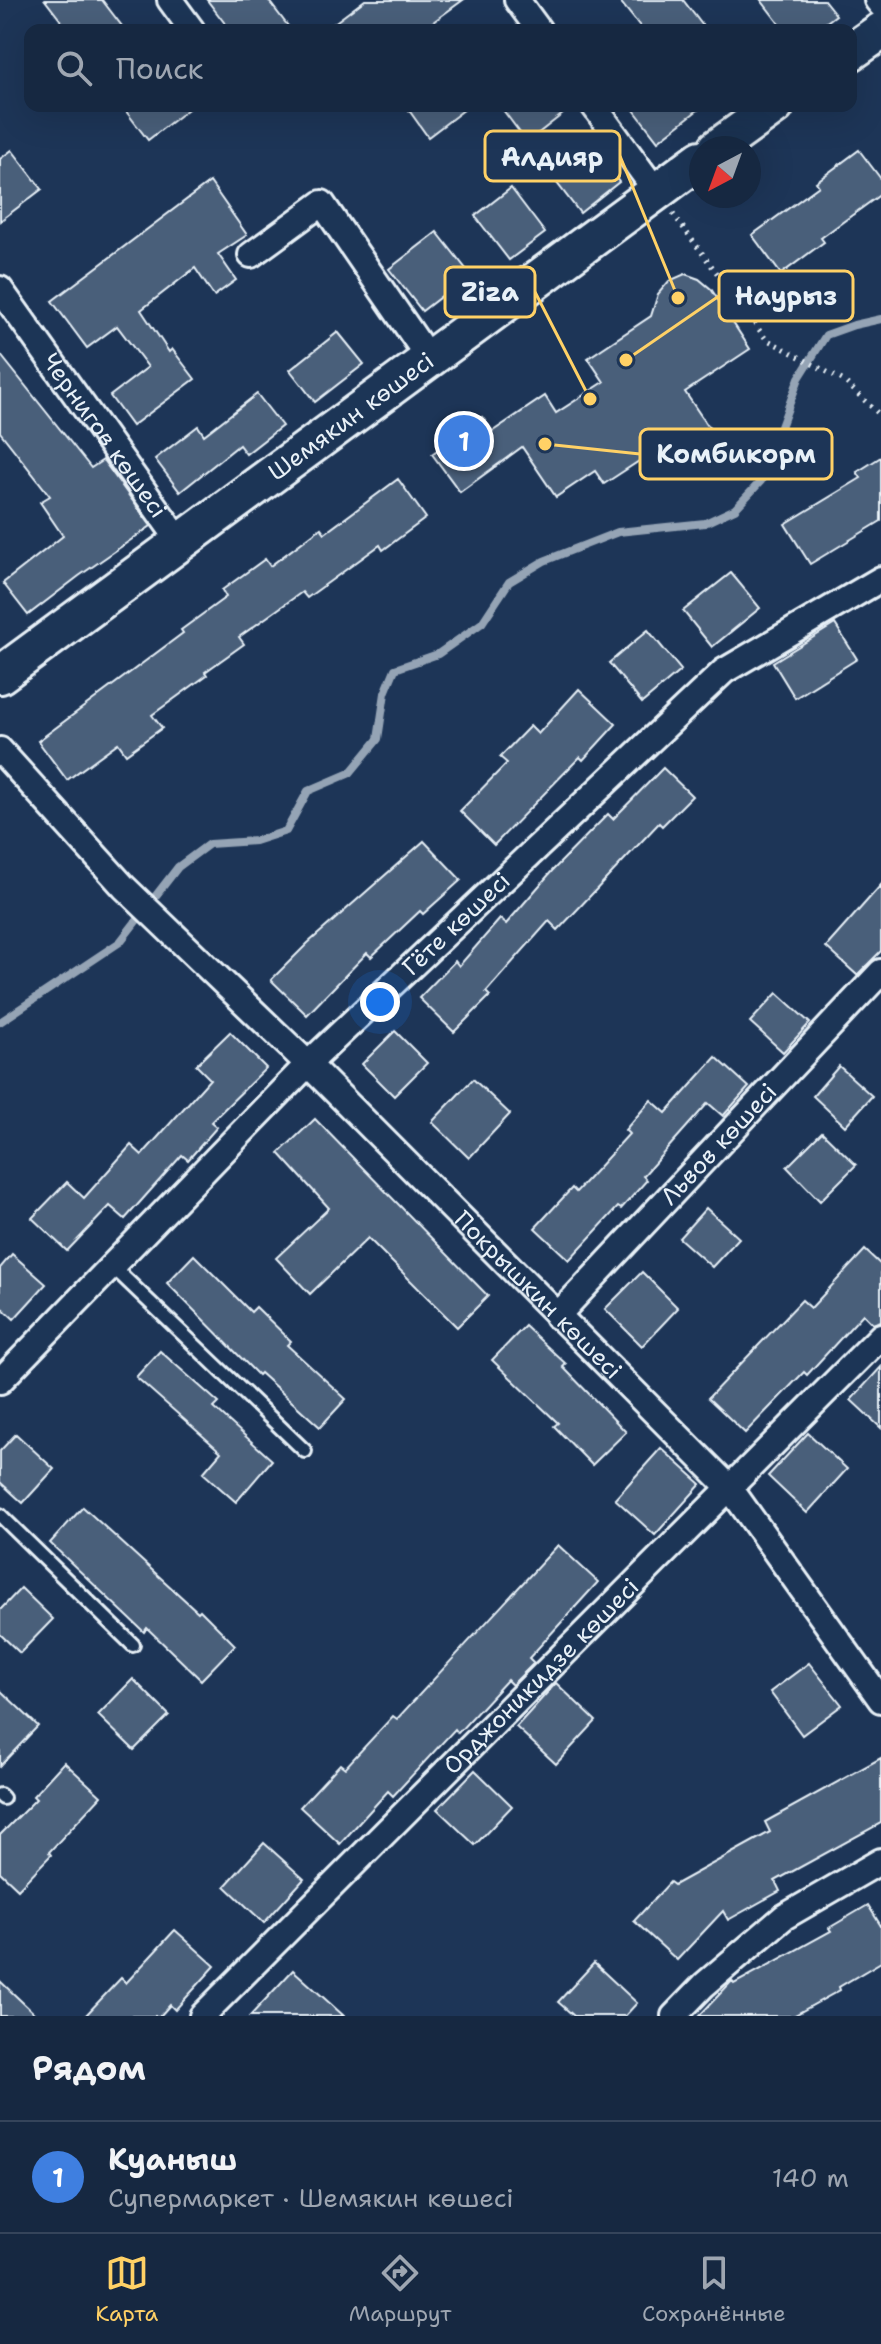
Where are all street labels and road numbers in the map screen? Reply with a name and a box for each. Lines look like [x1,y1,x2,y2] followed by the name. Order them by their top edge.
[262,345,441,488] street label: Шемякин көшесі
[35,347,174,525] street label: Чернигов көшесі
[395,865,517,983] street label: Гёте көшесі
[654,1076,784,1212] street label: Львов көшесі
[447,1204,629,1386] street label: Покрышкин көшесі
[436,1571,646,1781] street label: Орджоникидзе көшесі

